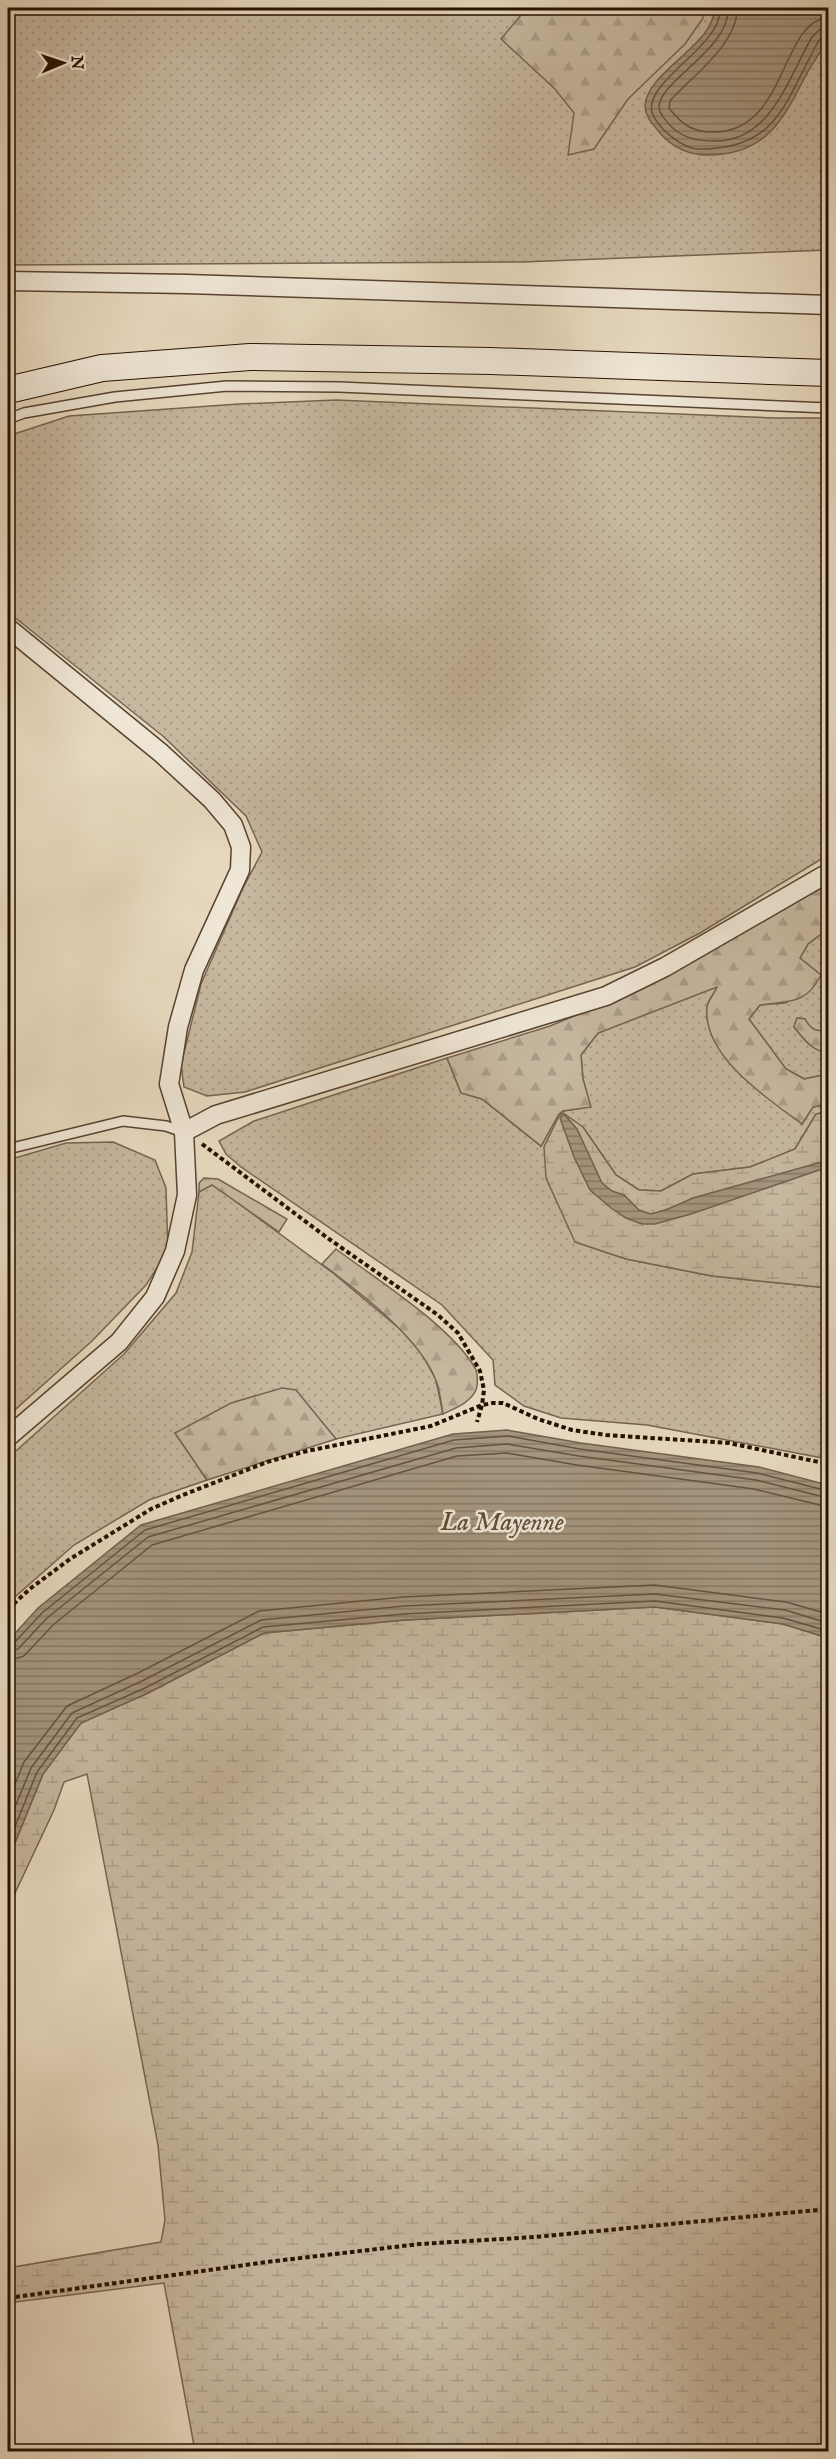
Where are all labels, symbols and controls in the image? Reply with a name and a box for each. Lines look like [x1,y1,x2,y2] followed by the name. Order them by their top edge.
[33,33,93,93] north arrow
[66,54,86,70] text: N
[439,1506,564,1539] water label: La Mayenne

